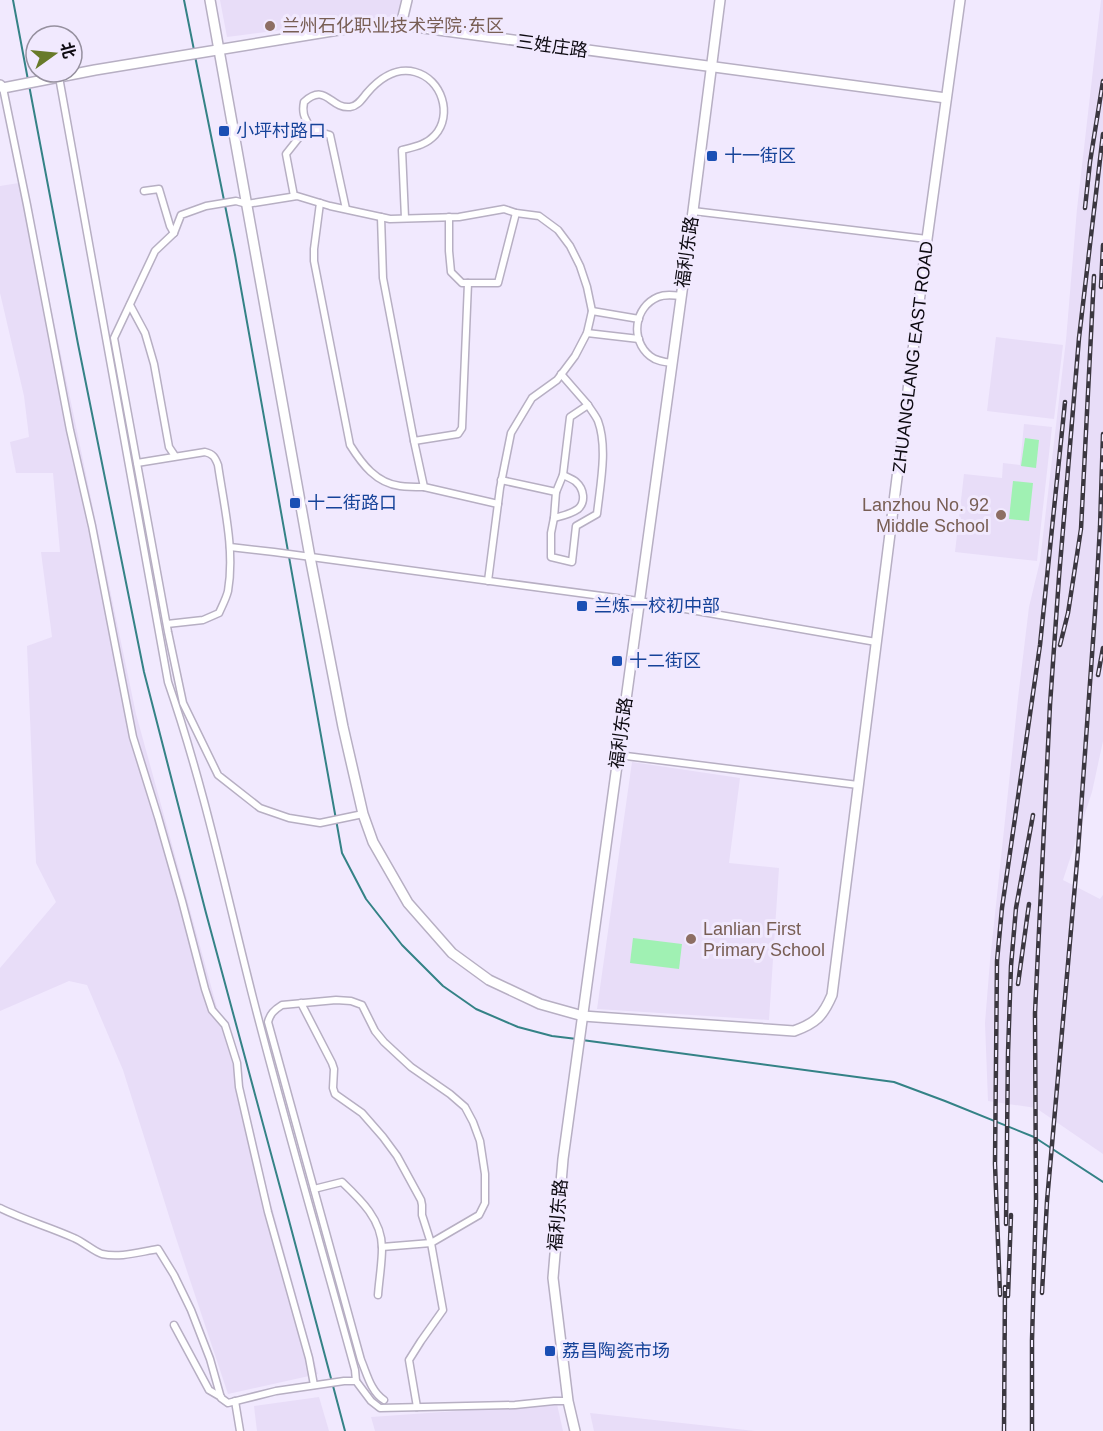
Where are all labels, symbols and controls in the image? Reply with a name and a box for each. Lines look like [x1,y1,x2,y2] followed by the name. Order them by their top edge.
[282,16,504,36] place label: 兰州石化职业技术学院·东区
[263,19,277,33] marker: 兰州石化职业技术学院·东区
[24,24,84,84] north arrow
[515,31,589,61] street label: 三姓庄路
[58,40,78,60] text: 北
[236,121,326,141] place label: 小坪村路口
[217,124,231,138] marker: 小坪村路口
[724,146,796,166] place label: 十一街区
[705,149,719,163] marker: 十一街区
[672,215,702,289] street label: 福利东路
[889,240,937,474] street label: ZHUANGLANG EAST ROAD
[307,493,397,513] place label: 十二街路口
[862,495,989,536] place label: Lanzhou No. 92 Middle School
[288,496,302,510] marker: 十二街路口
[994,508,1008,522] marker: Lanzhou No. 92 Middle School
[594,596,720,616] place label: 兰炼一校初中部
[575,599,589,613] marker: 兰炼一校初中部
[629,651,701,671] place label: 十二街区
[610,654,624,668] marker: 十二街区
[606,696,636,770] street label: 福利东路
[703,919,825,960] place label: Lanlian First Primary School
[684,932,698,946] marker: Lanlian First Primary School
[545,1178,571,1252] street label: 福利东路
[562,1341,670,1361] place label: 荔昌陶瓷市场
[543,1344,557,1358] marker: 荔昌陶瓷市场

